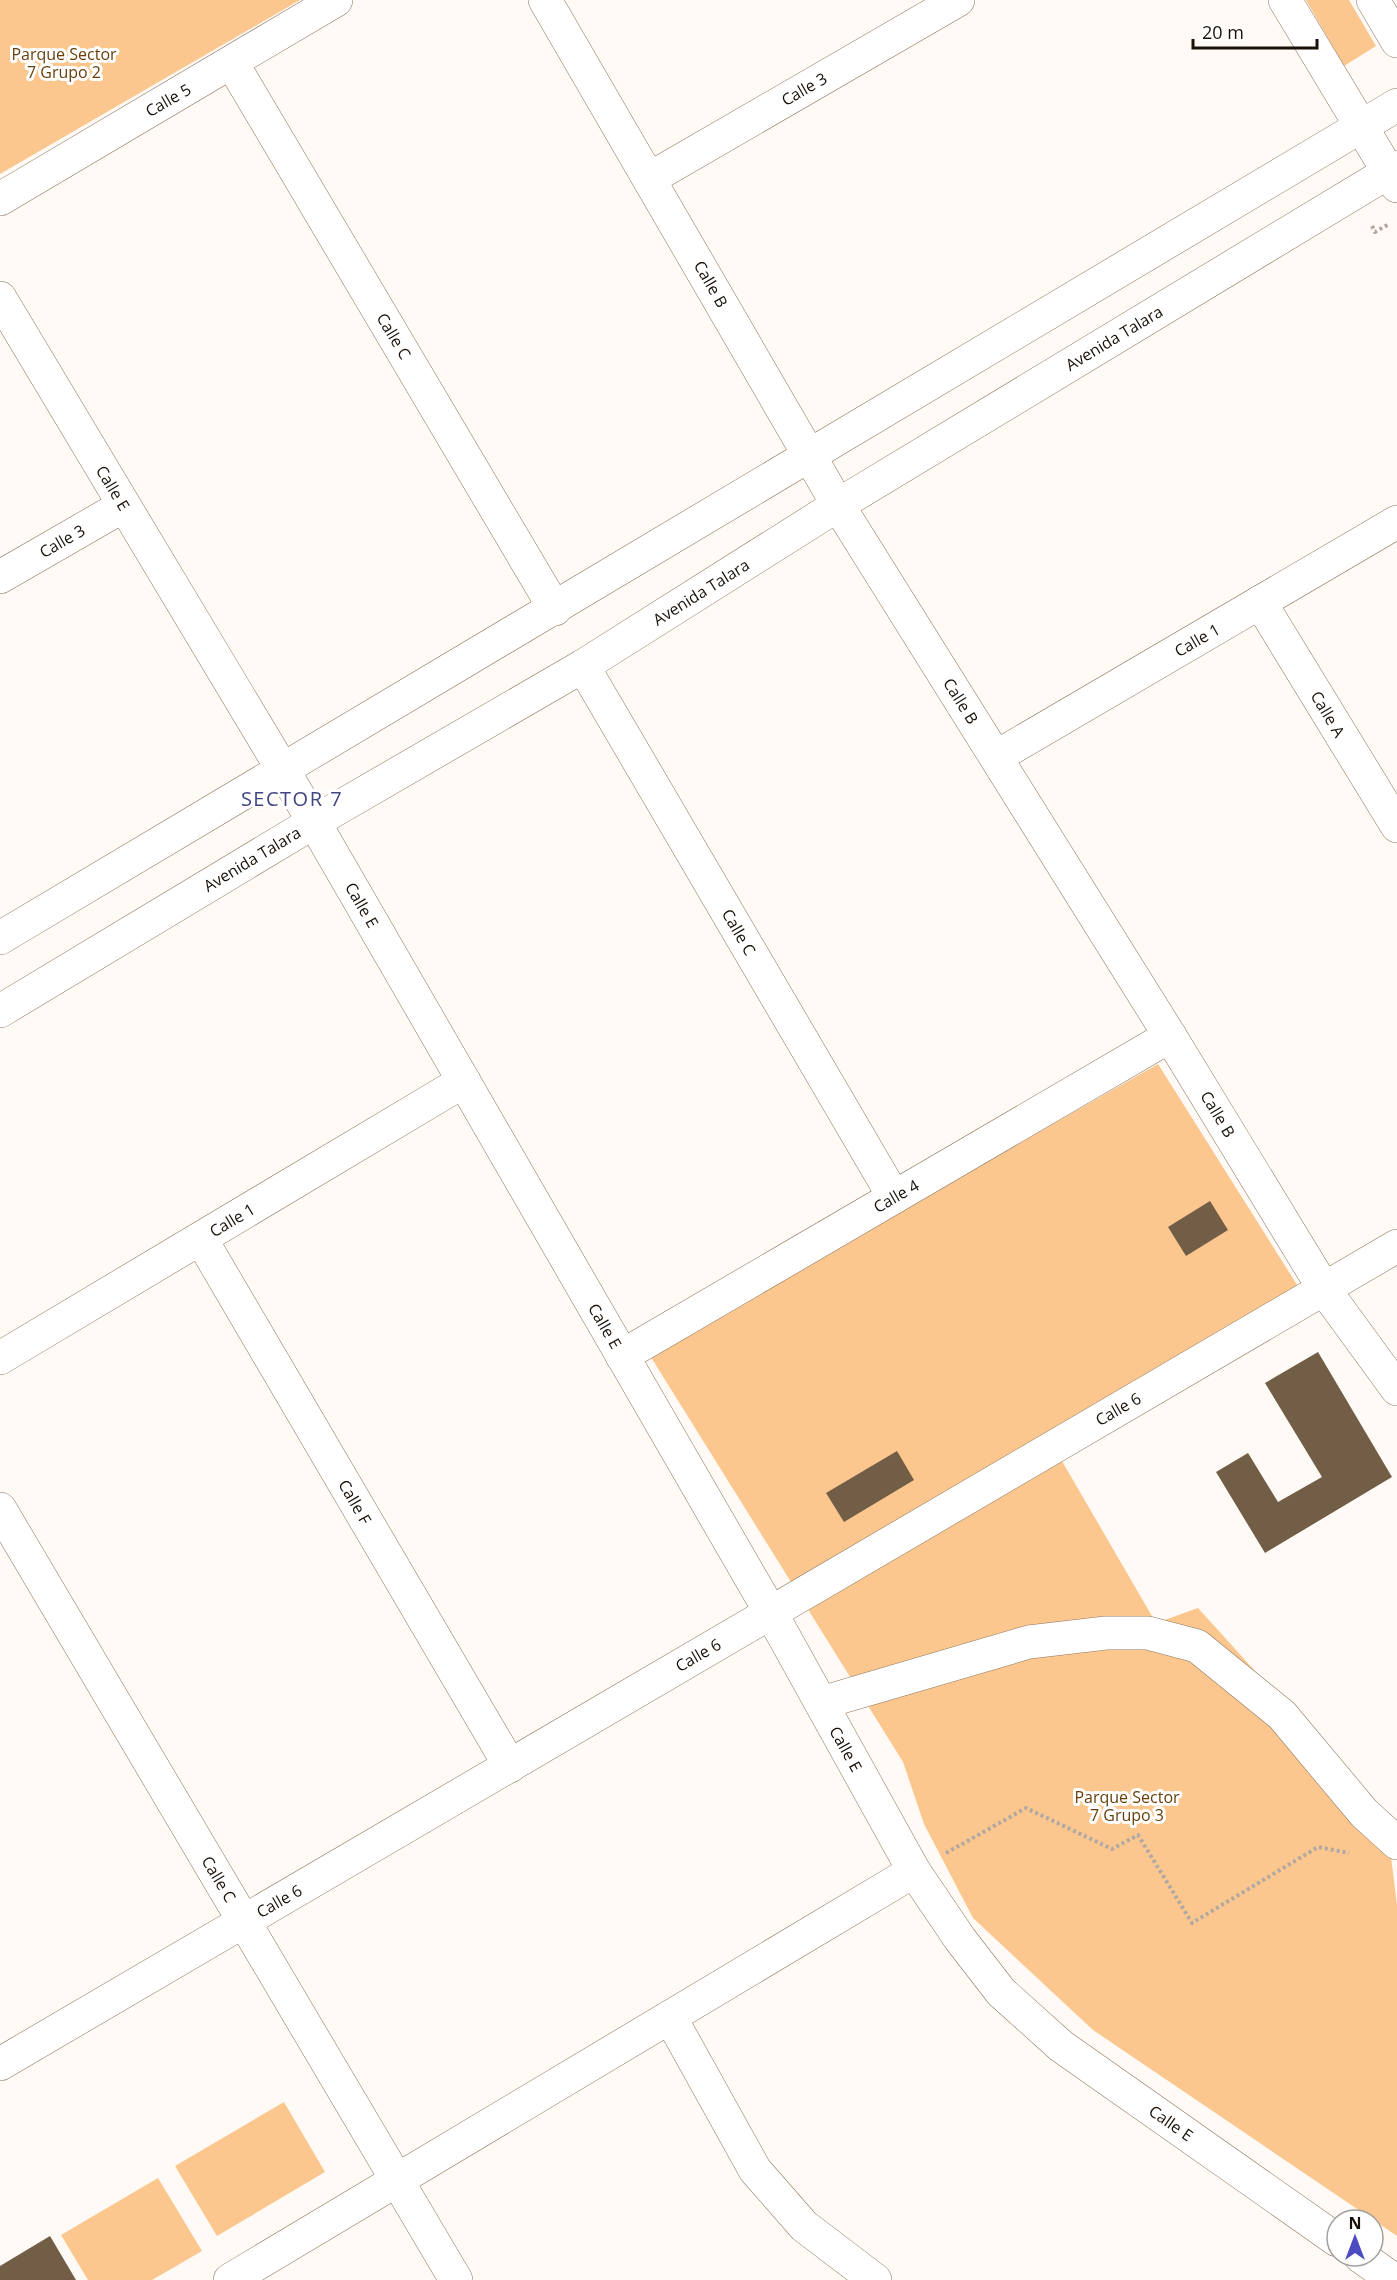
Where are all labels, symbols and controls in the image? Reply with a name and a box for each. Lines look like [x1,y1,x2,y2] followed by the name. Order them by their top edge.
[1193,12,1318,50] scale bar
[1202,20,1244,44] text: 20 m
[11,43,117,83] park label: Parque Sector 7 Grupo 2
[777,67,831,111] street label: Calle 3
[141,78,195,122] street label: Calle 5
[689,257,733,311] street label: Calle B
[1061,300,1167,376] street label: Avenida Talara
[372,309,416,363] street label: Calle C
[91,461,135,515] street label: Calle E
[35,519,89,563] street label: Calle 3
[649,554,753,630] street label: Avenida Talara
[1170,618,1224,662] street label: Calle 1
[938,674,984,728] street label: Calle B
[1306,687,1351,742] street label: Calle A
[241,785,343,812] district label: SECTOR 7
[199,821,305,897] street label: Avenida Talara
[340,878,384,932] street label: Calle E
[717,905,761,959] street label: Calle C
[1196,1087,1240,1141] street label: Calle B
[869,1174,923,1218] street label: Calle 4
[205,1198,259,1242] street label: Calle 1
[583,1299,627,1353] street label: Calle E
[1091,1387,1145,1431] street label: Calle 6
[333,1476,377,1528] street label: Calle F
[671,1633,725,1677] street label: Calle 6
[824,1722,868,1776] street label: Calle E
[1074,1786,1180,1826] park label: Parque Sector 7 Grupo 3
[197,1852,241,1906] street label: Calle C
[252,1879,306,1923] street label: Calle 6
[1145,2100,1197,2146] street label: Calle E
[1325,2208,1385,2268] north arrow
[1348,2212,1362,2234] text: N

